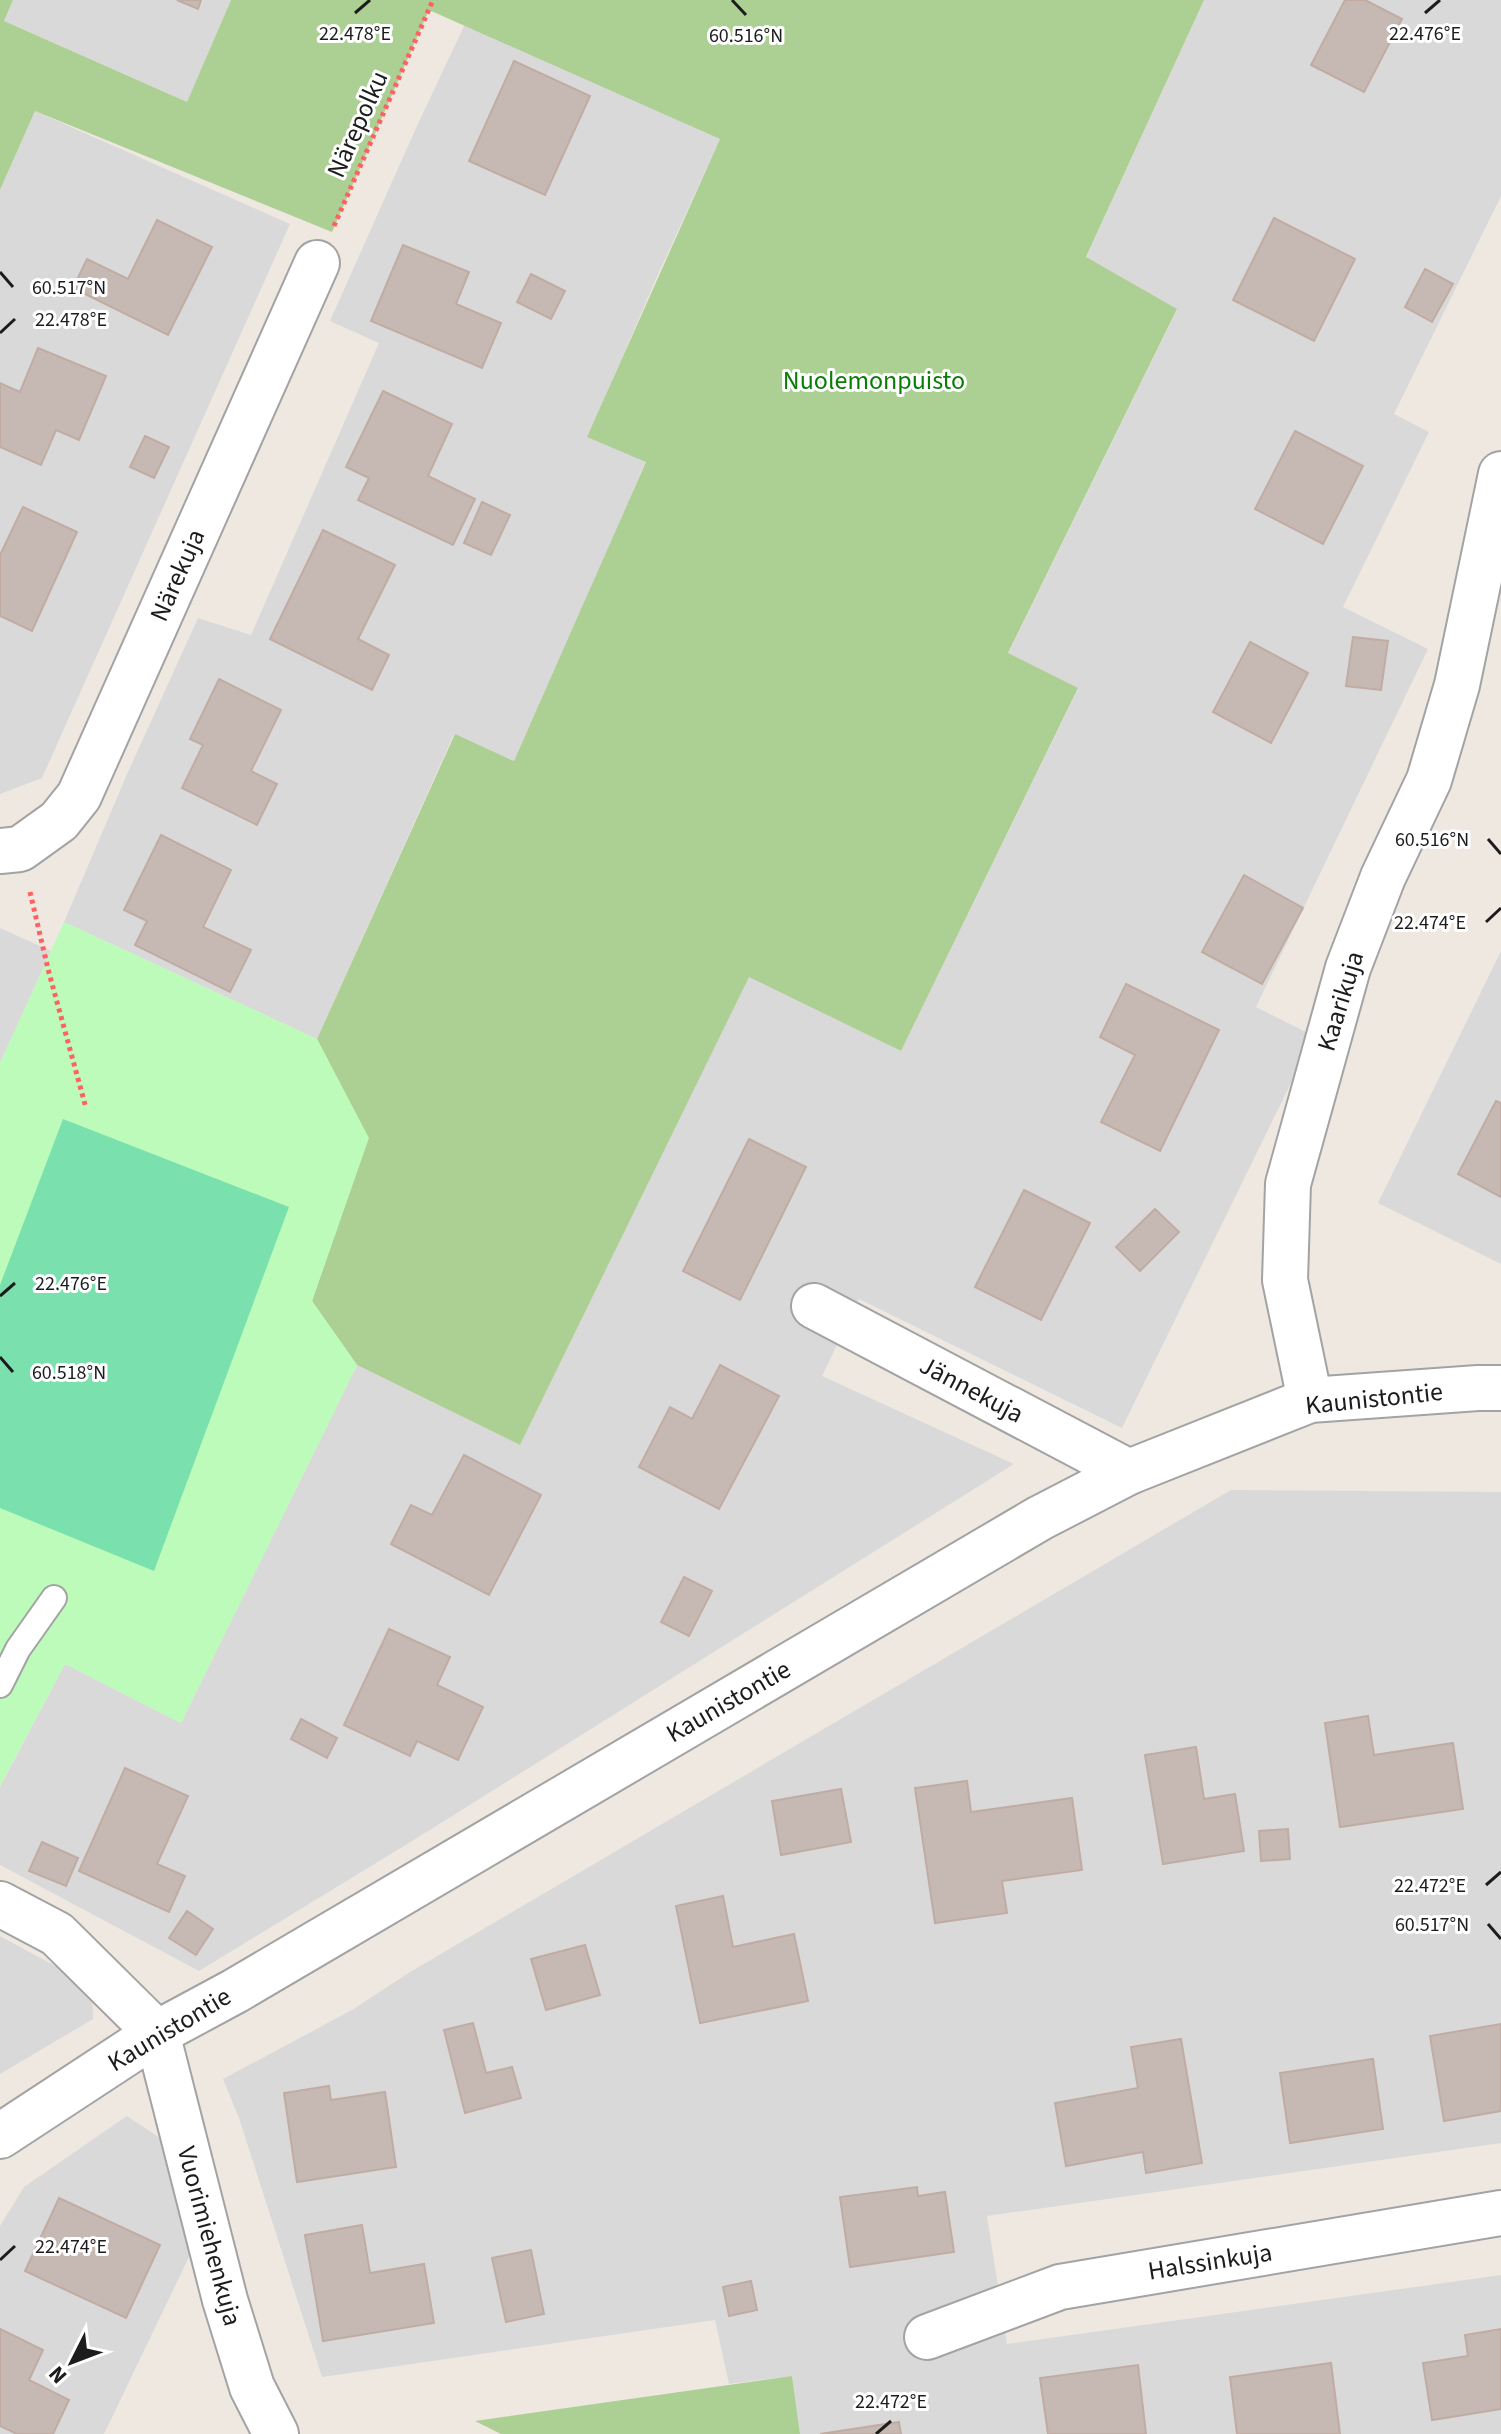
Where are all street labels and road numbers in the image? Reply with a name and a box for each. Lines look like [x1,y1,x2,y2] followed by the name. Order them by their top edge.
[317,65,397,184] street label: Närepolku
[141,523,214,627] street label: Närekuja
[1308,947,1373,1056] street label: Kaarikuja
[913,1347,1030,1432] street label: Jännekuja
[1303,1373,1445,1424] street label: Kaunistontie
[659,1651,797,1752] street label: Kaunistontie
[101,1978,238,2081] street label: Kaunistontie
[168,2142,251,2330] street label: Vuorimiehenkuja
[1145,2233,1275,2290] street label: Halssinkuja

